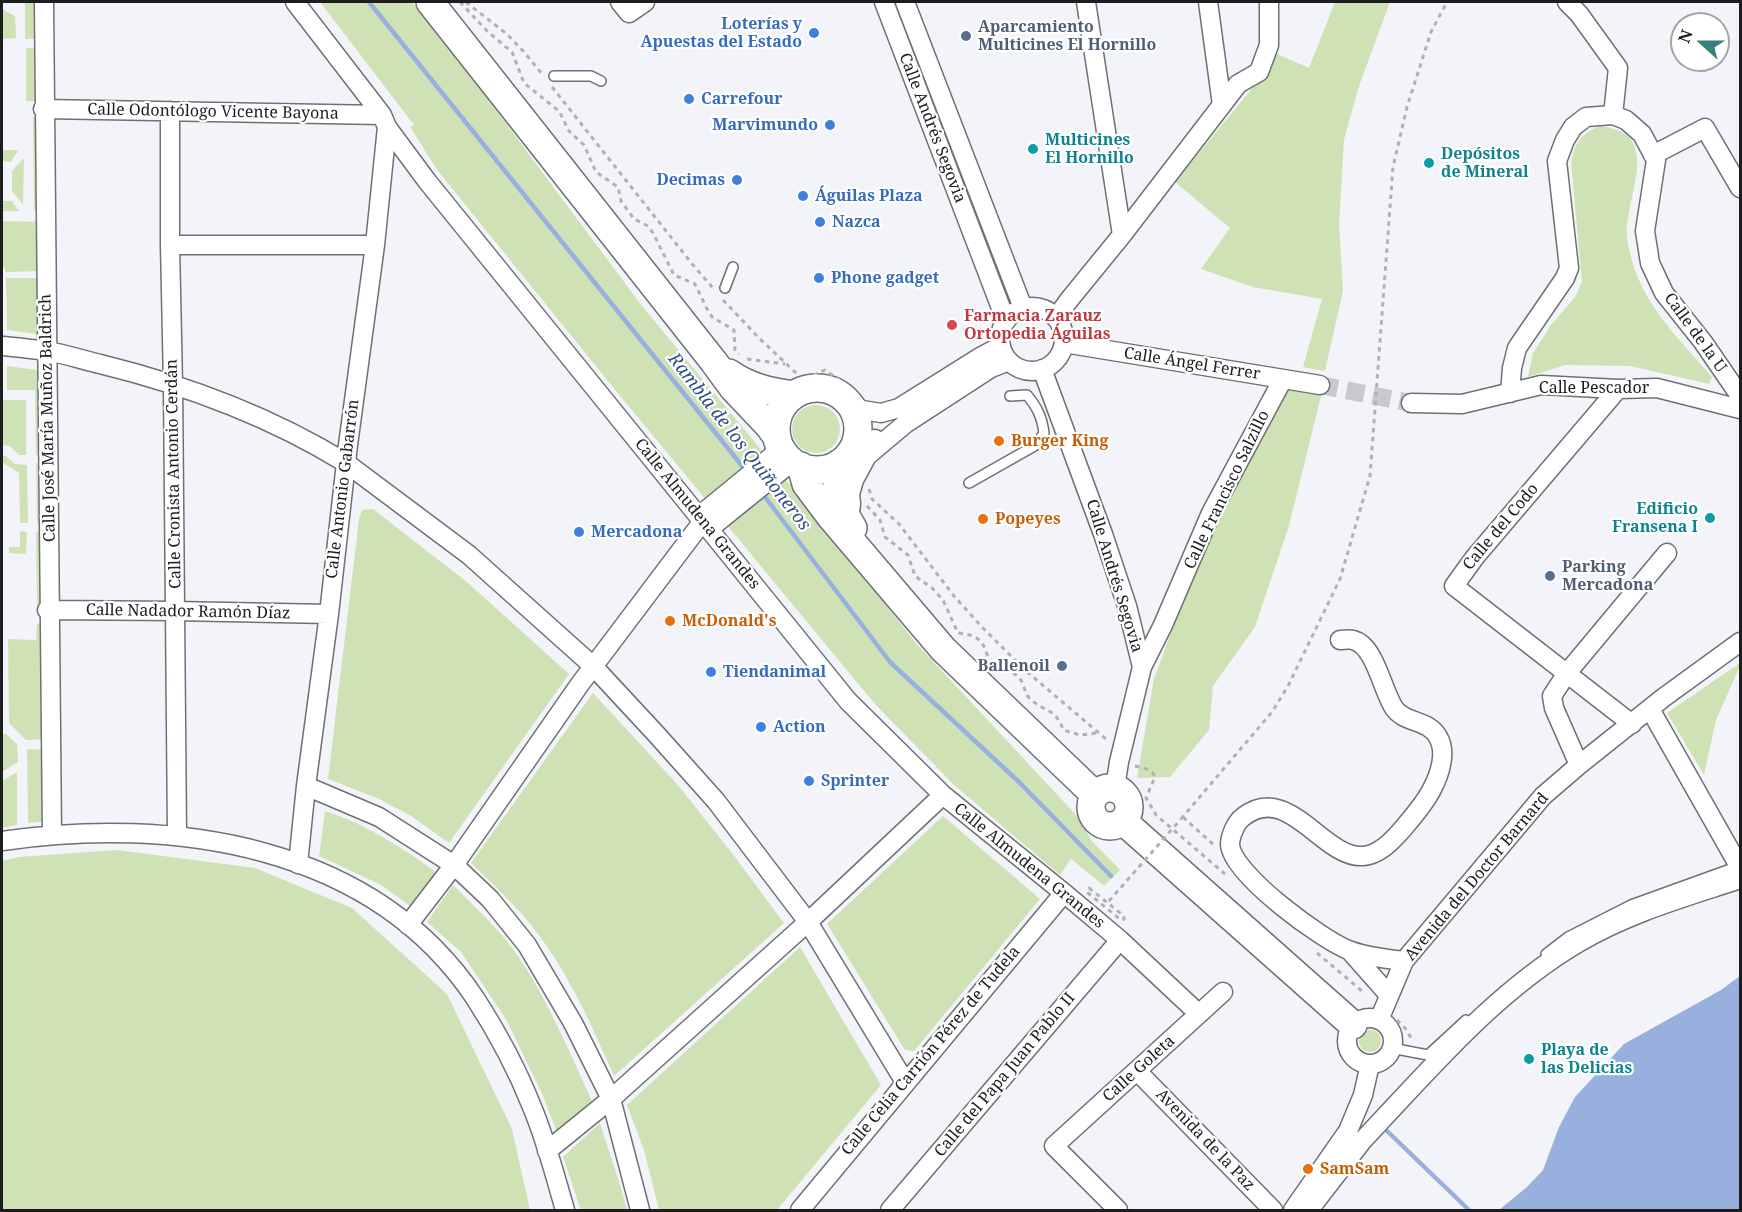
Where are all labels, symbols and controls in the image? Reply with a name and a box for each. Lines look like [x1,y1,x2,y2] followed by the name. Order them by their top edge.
[1670,12,1730,72] north arrow
[640,14,802,52] place label: Loterías y Apuestas del Estado
[978,17,1156,55] place label: Aparcamiento Multicines El Hornillo
[807,26,821,40] marker: Loterías y Apuestas del Estado
[1673,26,1698,46] text: N
[959,29,973,43] marker: Aparcamiento Multicines El Hornillo
[895,50,969,206] street label: Calle Andrés Segovia
[701,89,783,109] place label: Carrefour
[682,92,696,106] marker: Carrefour
[87,100,339,124] street label: Calle Odontólogo Vicente Bayona
[712,115,818,135] place label: Marvimundo
[823,118,837,132] marker: Marvimundo
[1045,130,1134,168] place label: Multicines El Hornillo
[1026,142,1040,156] marker: Multicines El Hornillo
[1441,144,1529,182] place label: Depósitos de Mineral
[1422,156,1436,170] marker: Depósitos de Mineral
[656,170,725,190] place label: Decimas
[730,173,744,187] marker: Decimas
[815,186,923,206] place label: Águilas Plaza
[796,189,810,203] marker: Águilas Plaza
[832,212,881,232] place label: Nazca
[813,215,827,229] marker: Nazca
[831,268,939,288] place label: Phone gadget
[812,271,826,285] marker: Phone gadget
[1660,289,1730,377] street label: Calle de la U
[36,294,60,542] street label: Calle José María Muñoz Baldrich
[964,306,1110,344] place label: Farmacia Zarauz Ortopedia Águilas
[945,318,959,332] marker: Farmacia Zarauz Ortopedia Águilas
[1122,344,1262,384] street label: Calle Ángel Ferrer
[663,349,815,535] water label: Rambla de los Quiñoneros
[162,359,186,589] street label: Calle Cronista Antonio Cerdán
[1539,378,1649,398] street label: Calle Pescador
[322,398,364,580] street label: Calle Antonio Gabarrón
[1180,408,1274,572] street label: Calle Francisco Salzillo
[1011,431,1108,451] place label: Burger King
[992,434,1006,448] marker: Burger King
[630,435,764,593] street label: Calle Almudena Grandes
[1459,480,1543,574] street label: Calle del Codo
[1082,497,1146,655] street label: Calle Andrés Segovia
[1612,499,1698,537] place label: Edificio Fransena I
[995,509,1061,529] place label: Popeyes
[1703,511,1717,525] marker: Edificio Fransena I
[976,512,990,526] marker: Popeyes
[591,522,682,542] place label: Mercadona
[572,525,586,539] marker: Mercadona
[1562,557,1653,595] place label: Parking Mercadona
[1543,569,1557,583] marker: Parking Mercadona
[86,601,290,623] street label: Calle Nadador Ramón Díaz
[682,611,776,631] place label: McDonald's
[663,614,677,628] marker: McDonald's
[977,656,1050,676] place label: Ballenoil
[1055,659,1069,673] marker: Ballenoil
[723,662,826,682] place label: Tiendanimal
[704,665,718,679] marker: Tiendanimal
[773,717,826,737] place label: Action
[754,720,768,734] marker: Action
[821,771,889,791] place label: Sprinter
[802,774,816,788] marker: Sprinter
[1401,789,1553,965] street label: Avenida del Doctor Barnard
[950,799,1108,933] street label: Calle Almudena Grandes
[838,942,1024,1160] street label: Calle Celia Carrión Pérez de Tudela
[931,989,1079,1161] street label: Calle del Papa Juan Pablo II
[1099,1032,1179,1106] street label: Calle Goleta
[1541,1040,1632,1078] place label: Playa de las Delicias
[1522,1052,1536,1066] marker: Playa de las Delicias
[1152,1085,1258,1195] street label: Avenida de la Paz
[1320,1159,1389,1179] place label: SamSam
[1301,1162,1315,1176] marker: SamSam

